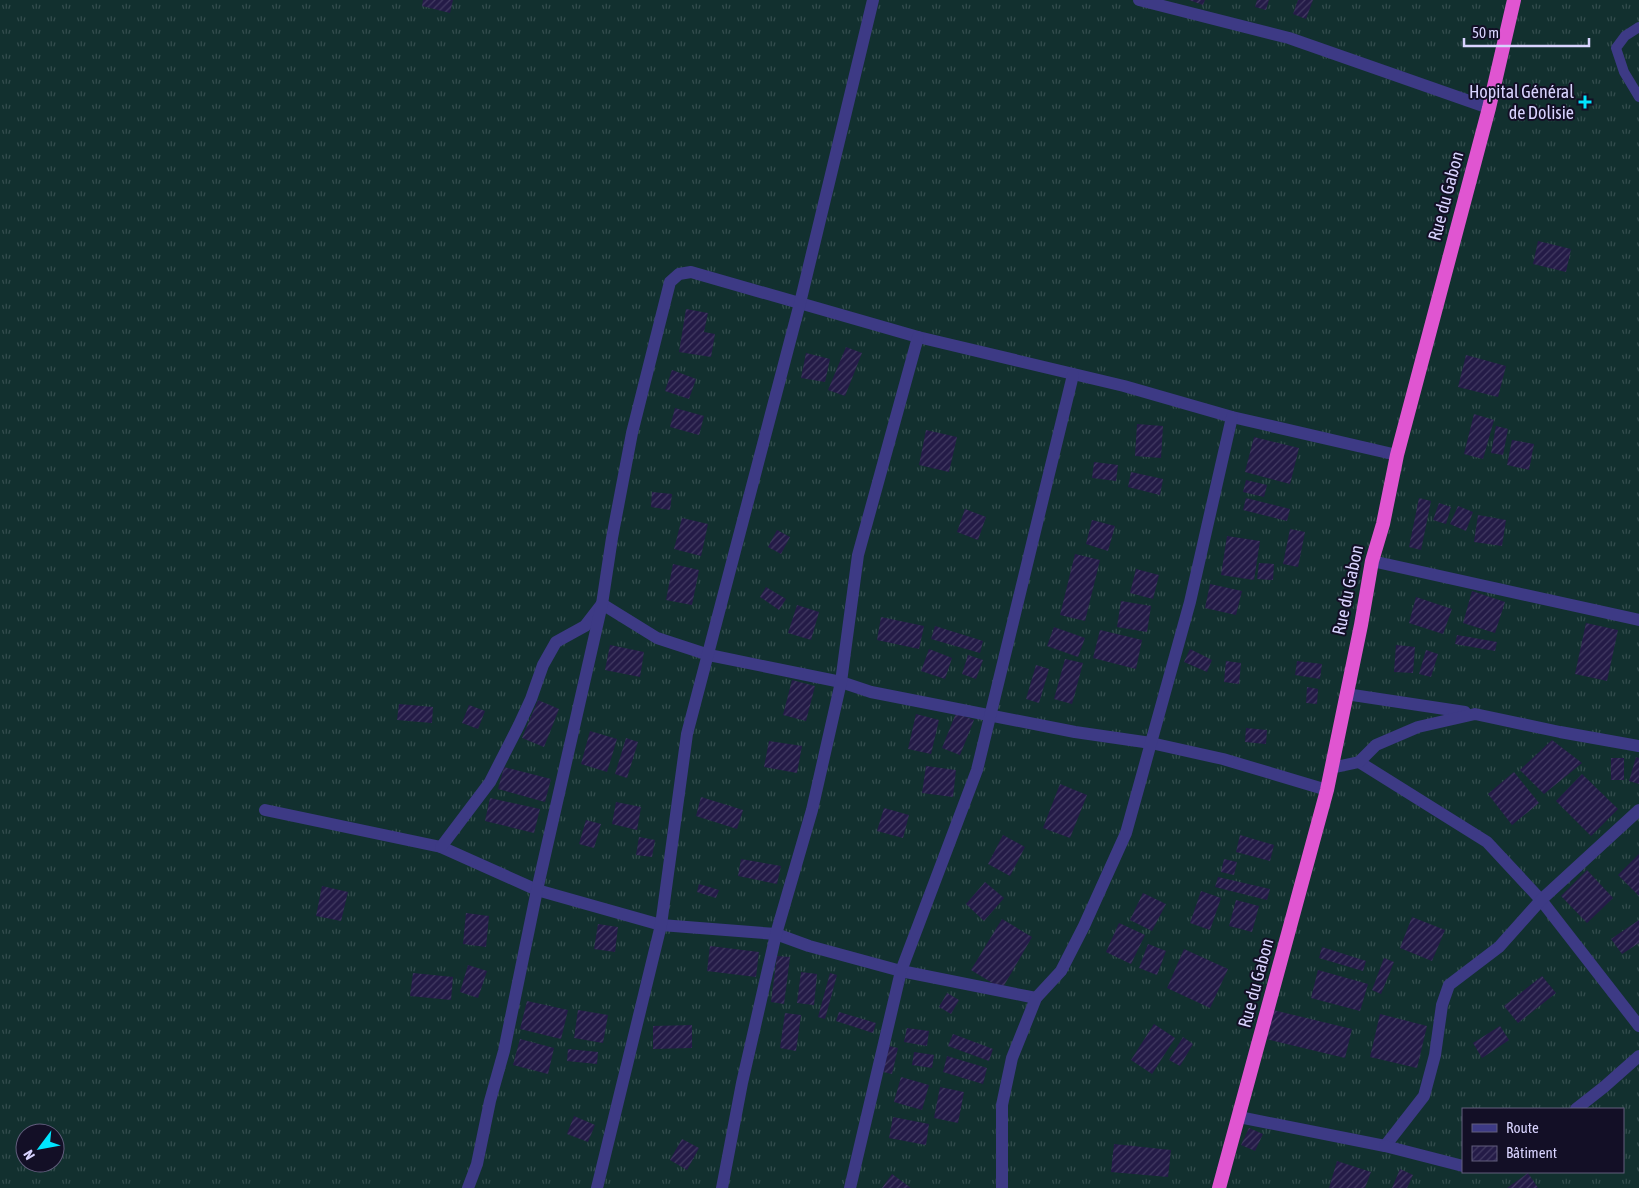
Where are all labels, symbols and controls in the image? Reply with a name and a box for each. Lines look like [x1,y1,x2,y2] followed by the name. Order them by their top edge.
[1464,15,1589,47] scale bar
[1472,24,1499,41] text: 50 m
[1469,81,1574,123] place label: Hopital Général de Dolisie
[1578,95,1592,109] marker: Hopital Général de Dolisie
[1424,149,1468,243] street label: Rue du Gabon
[1328,543,1367,637] street label: Rue du Gabon
[1234,936,1278,1030] street label: Rue du Gabon
[1462,1108,1624,1173] legend
[1506,1119,1539,1136] text: Route
[15,1123,65,1173] north arrow
[1506,1144,1557,1161] text: Bâtiment
[20,1147,38,1163] text: N

